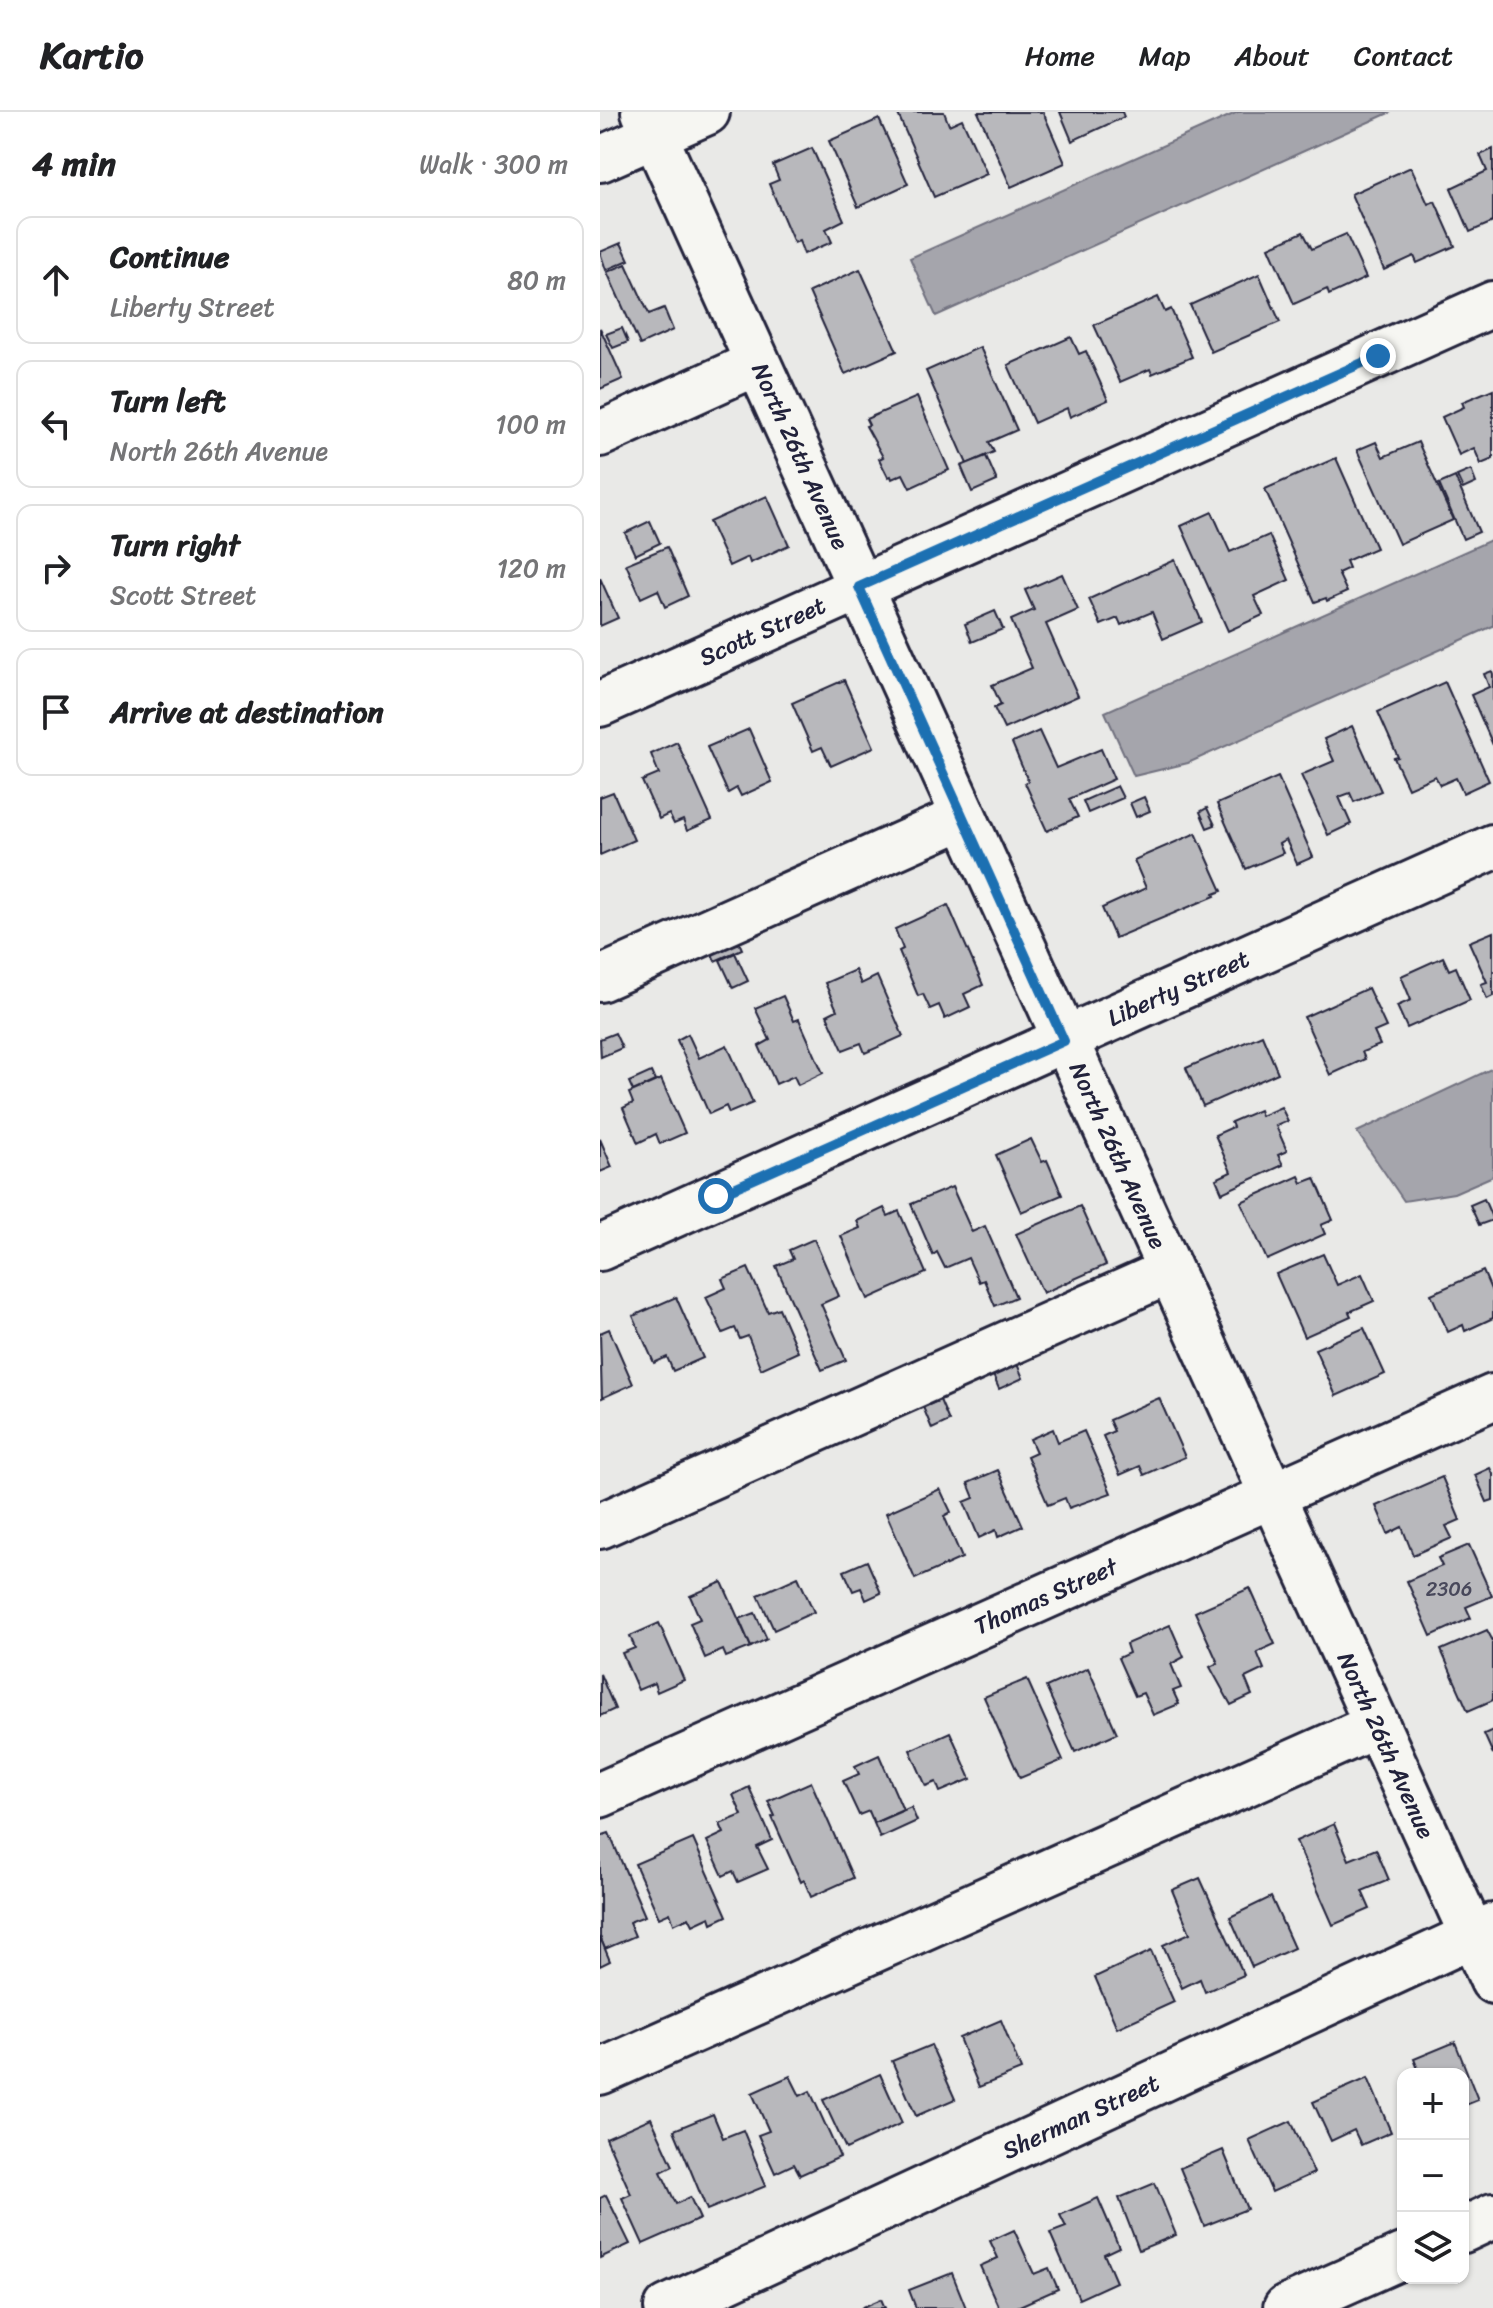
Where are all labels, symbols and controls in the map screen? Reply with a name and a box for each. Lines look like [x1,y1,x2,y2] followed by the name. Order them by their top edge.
[40,22,144,89] text: Kartio
[1025,31,1095,80] text: Home
[1139,31,1190,80] text: Map
[1234,31,1310,80] text: About
[1354,31,1453,80] text: Contact
[32,134,116,194] text: 4 min
[419,141,568,187] text: Walk · 300 m
[110,230,229,284] text: Continue
[507,257,566,303] text: 80 m
[34,258,78,302] icon: ahead
[110,284,275,330] text: Liberty Street
[1360,338,1396,374] route end
[740,356,861,557] street label: North 26th Avenue
[110,374,226,428] text: Turn left
[495,401,566,447] text: 100 m
[34,402,78,446] icon: left
[110,428,328,474] text: North 26th Avenue
[110,518,240,572] text: Turn right
[497,545,566,591] text: 120 m
[34,546,78,590] icon: right
[110,572,256,618] text: Scott Street
[692,584,833,678] street label: Scott Street
[110,685,384,739] text: Arrive at destination
[34,690,78,734] icon: arrive
[1100,938,1256,1039] street label: Liberty Street
[1057,1055,1179,1256] street label: North 26th Avenue
[698,1178,734,1214] route start
[967,1545,1126,1647] street label: Thomas Street
[1426,1572,1472,1607] house number: 2306
[1325,1645,1447,1846] street label: North 26th Avenue
[995,2062,1167,2171] street label: Sherman Street
[1397,2068,1469,2284] map controls
[1397,2068,1469,2140] button: +
[1397,2140,1469,2212] button: −
[1397,2212,1469,2284] button: layers

